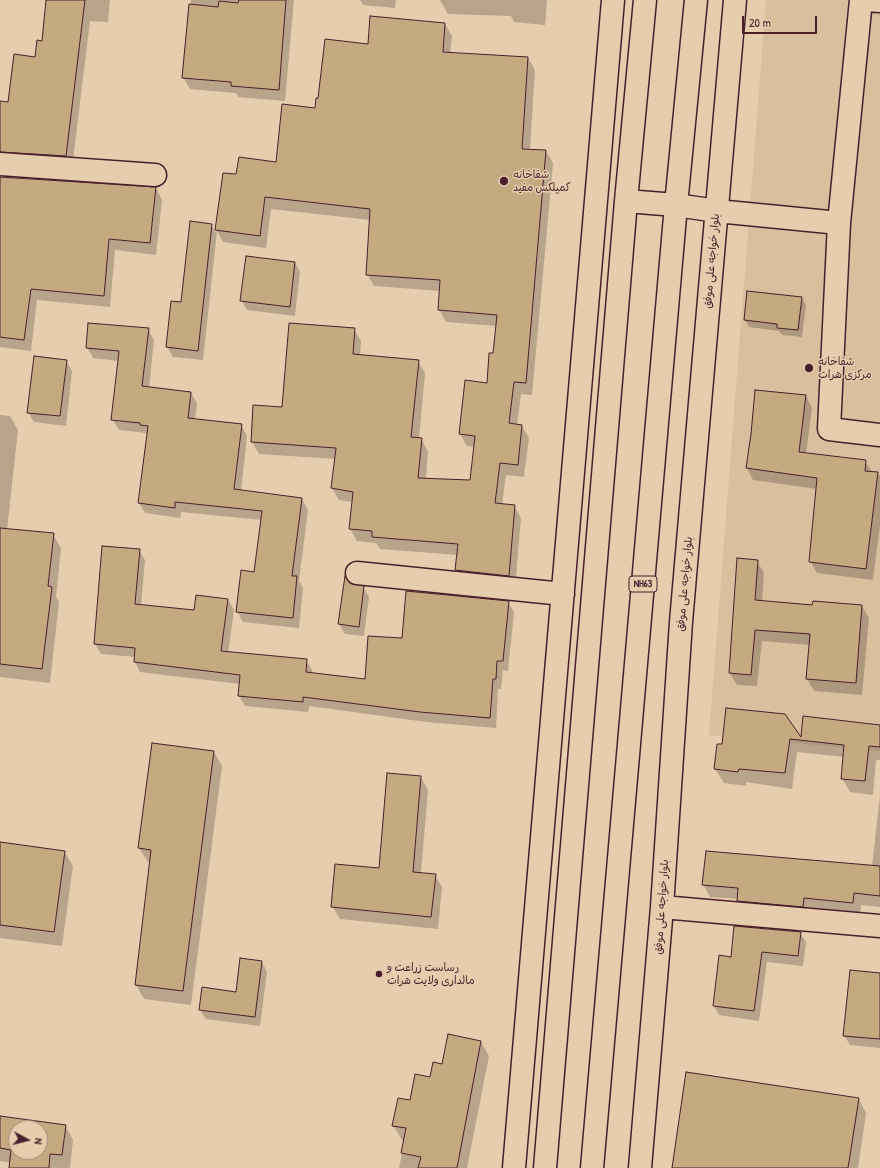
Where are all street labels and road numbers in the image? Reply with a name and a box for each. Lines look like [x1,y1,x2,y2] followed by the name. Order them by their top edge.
[701,213,723,309] street label: بلوار خواجه علی موفق
[674,536,696,632] street label: بلوار خواجه علی موفق
[629,576,657,592] road number: NH63
[652,859,672,955] street label: بلوار خواجه علی موفق

